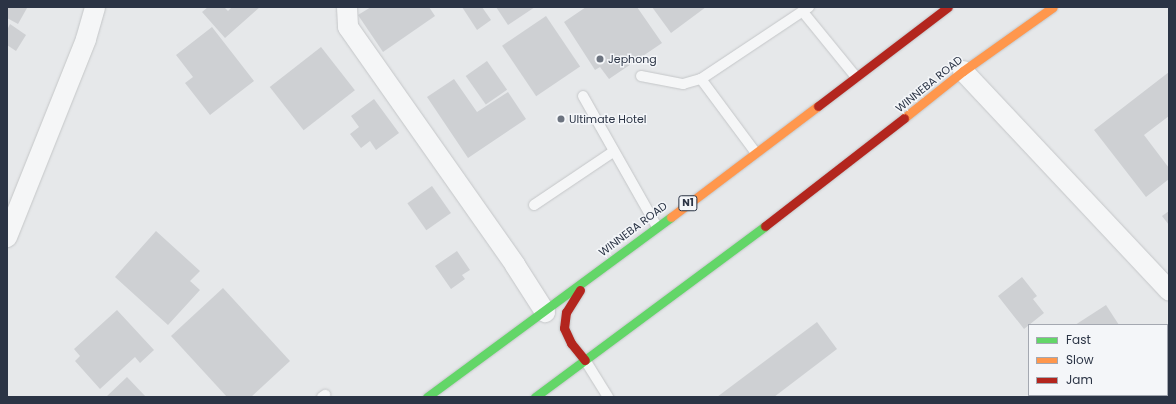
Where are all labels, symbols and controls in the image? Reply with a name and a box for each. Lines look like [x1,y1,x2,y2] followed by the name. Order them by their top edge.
[608,52,657,66] place label: Jephong
[893,53,965,115] street label: WINNEBA ROAD
[595,54,605,64] marker: Jephong
[569,112,647,126] place label: Ultimate Hotel
[556,114,566,124] marker: Ultimate Hotel
[678,195,698,211] road number: N1
[596,199,670,259] street label: WINNEBA ROAD
[1028,324,1168,396] legend
[1066,331,1091,348] text: Fast
[1066,351,1094,368] text: Slow
[1066,371,1093,388] text: Jam

